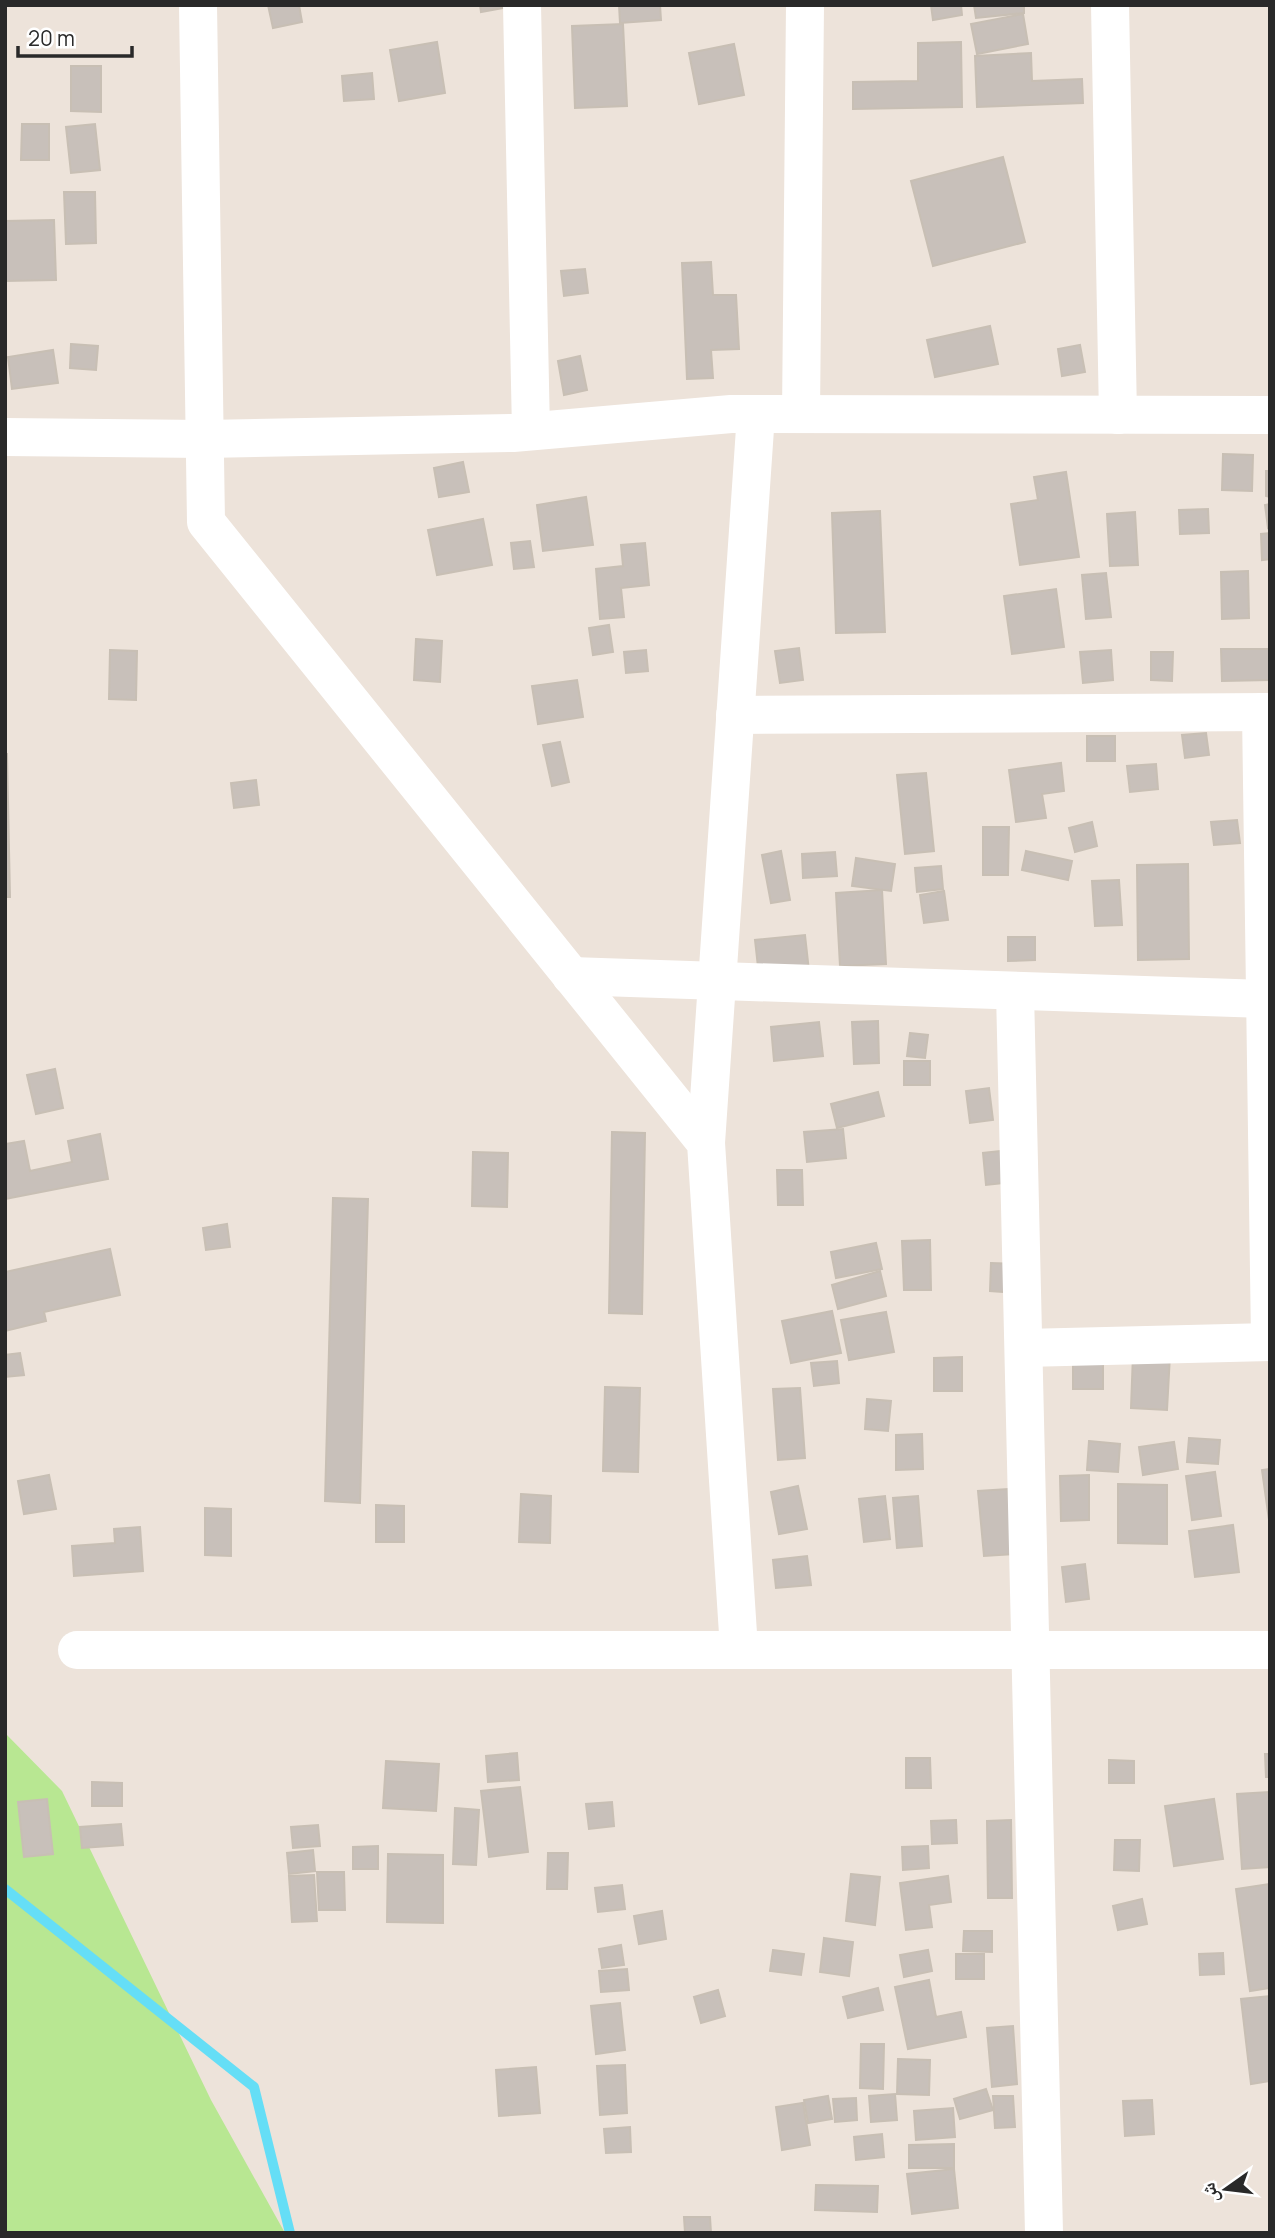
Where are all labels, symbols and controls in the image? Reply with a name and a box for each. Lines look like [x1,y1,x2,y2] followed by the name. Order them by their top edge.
[18,14,131,58] scale bar
[28,24,75,52] text: 20 m
[1191,2154,1261,2224] north arrow
[1194,2180,1225,2206] text: ش

